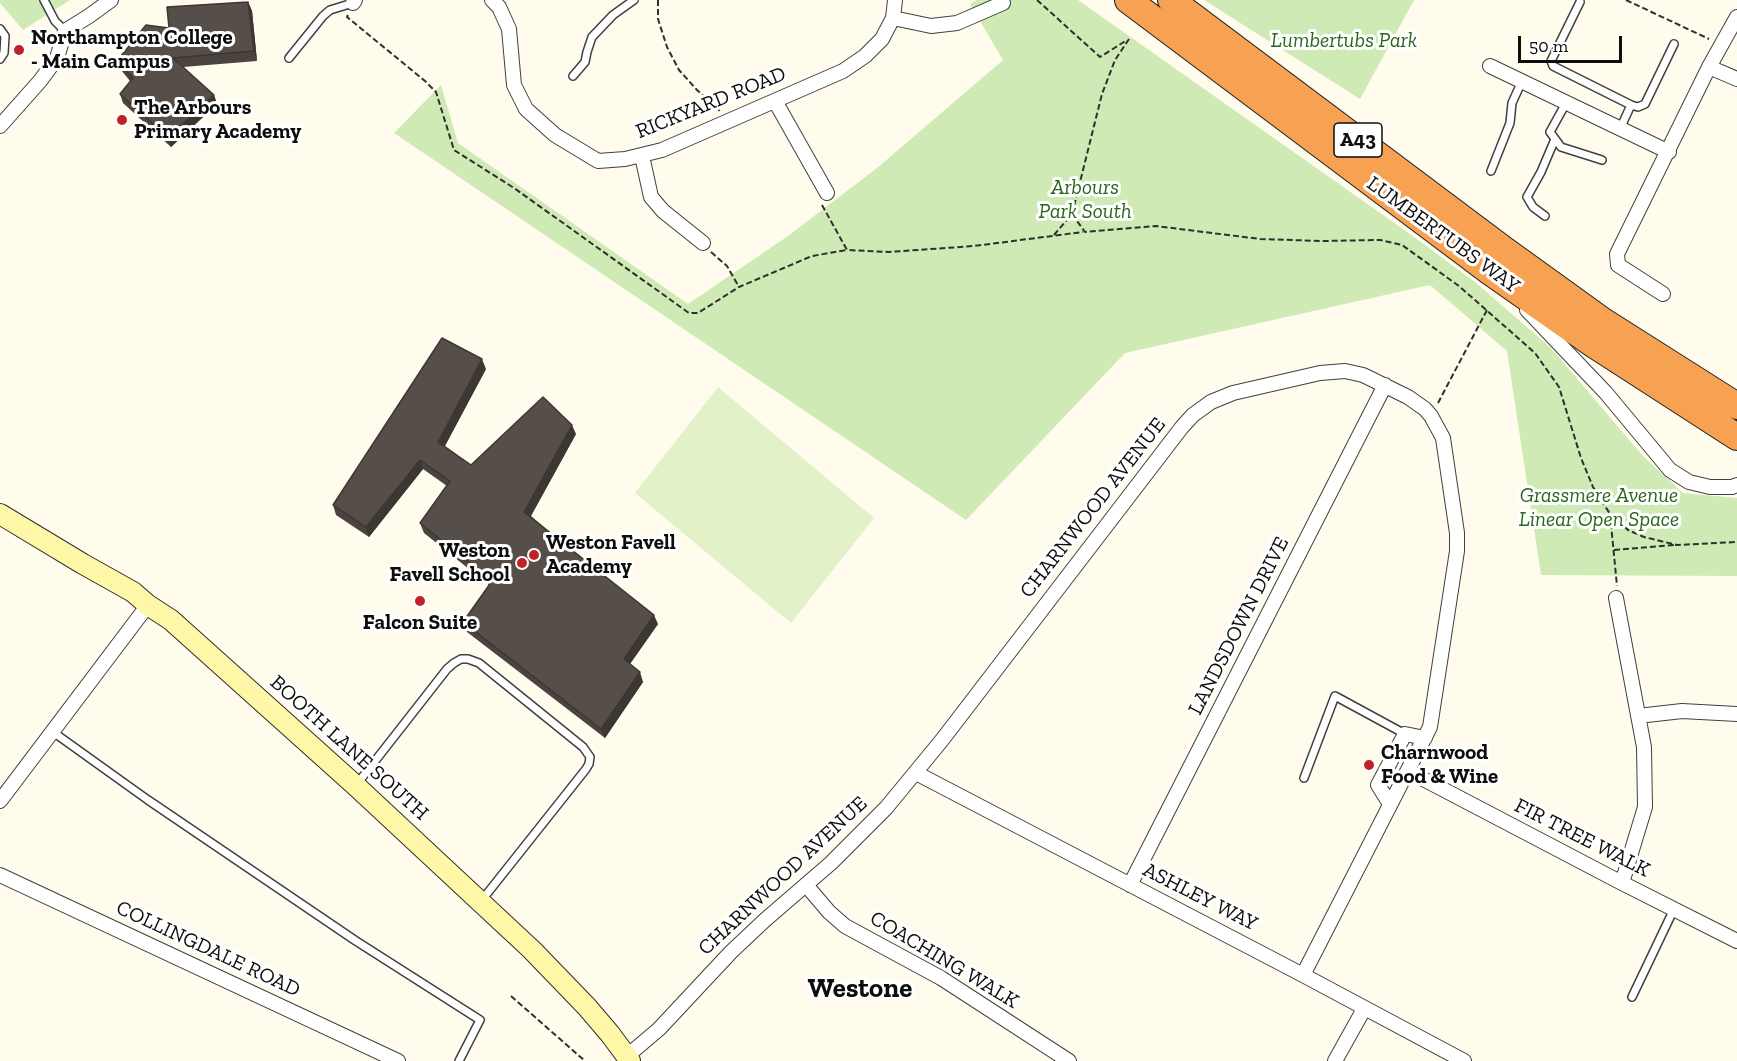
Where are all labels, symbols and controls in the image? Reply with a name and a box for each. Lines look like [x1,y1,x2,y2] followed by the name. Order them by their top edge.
[1521,24,1624,62] scale bar
[31,25,233,75] place label: Northampton College - Main Campus
[1271,28,1417,54] park label: Lumbertubs Park
[1529,35,1568,57] text: 50 m
[12,43,26,57] marker: Northampton College - Main Campus
[632,61,790,145] street label: RICKYARD ROAD
[134,95,301,145] place label: The Arbours Primary Academy
[115,113,129,127] marker: The Arbours Primary Academy
[1334,123,1382,157] road number: A43
[1362,171,1524,299] street label: LUMBERTUBS WAY
[1038,175,1132,225] park label: Arbours Park South
[1015,413,1171,603] street label: CHARNWOOD AVENUE
[1519,483,1679,533] park label: Grassmere Avenue Linear Open Space
[546,530,676,580] place label: Weston Favell Academy
[1183,533,1295,719] street label: LANDSDOWN DRIVE
[390,538,510,588] place label: Weston Favell School
[527,548,541,562] marker: Weston Favell Academy
[515,556,529,570] marker: Weston Favell School
[413,594,427,608] marker: Falcon Suite
[363,610,477,636] place label: Falcon Suite
[264,670,434,826] street label: BOOTH LANE SOUTH
[1381,740,1498,790] place label: Charnwood Food & Wine
[1362,758,1376,772] marker: Charnwood Food & Wine
[693,791,873,961] street label: CHARNWOOD AVENUE
[1510,793,1654,883] street label: FIR TREE WALK
[1138,857,1262,937] street label: ASHLEY WAY
[112,895,304,1003] street label: COLLINGDALE ROAD
[865,906,1023,1014] street label: COACHING WALK
[808,973,912,1005] district label: Westone

